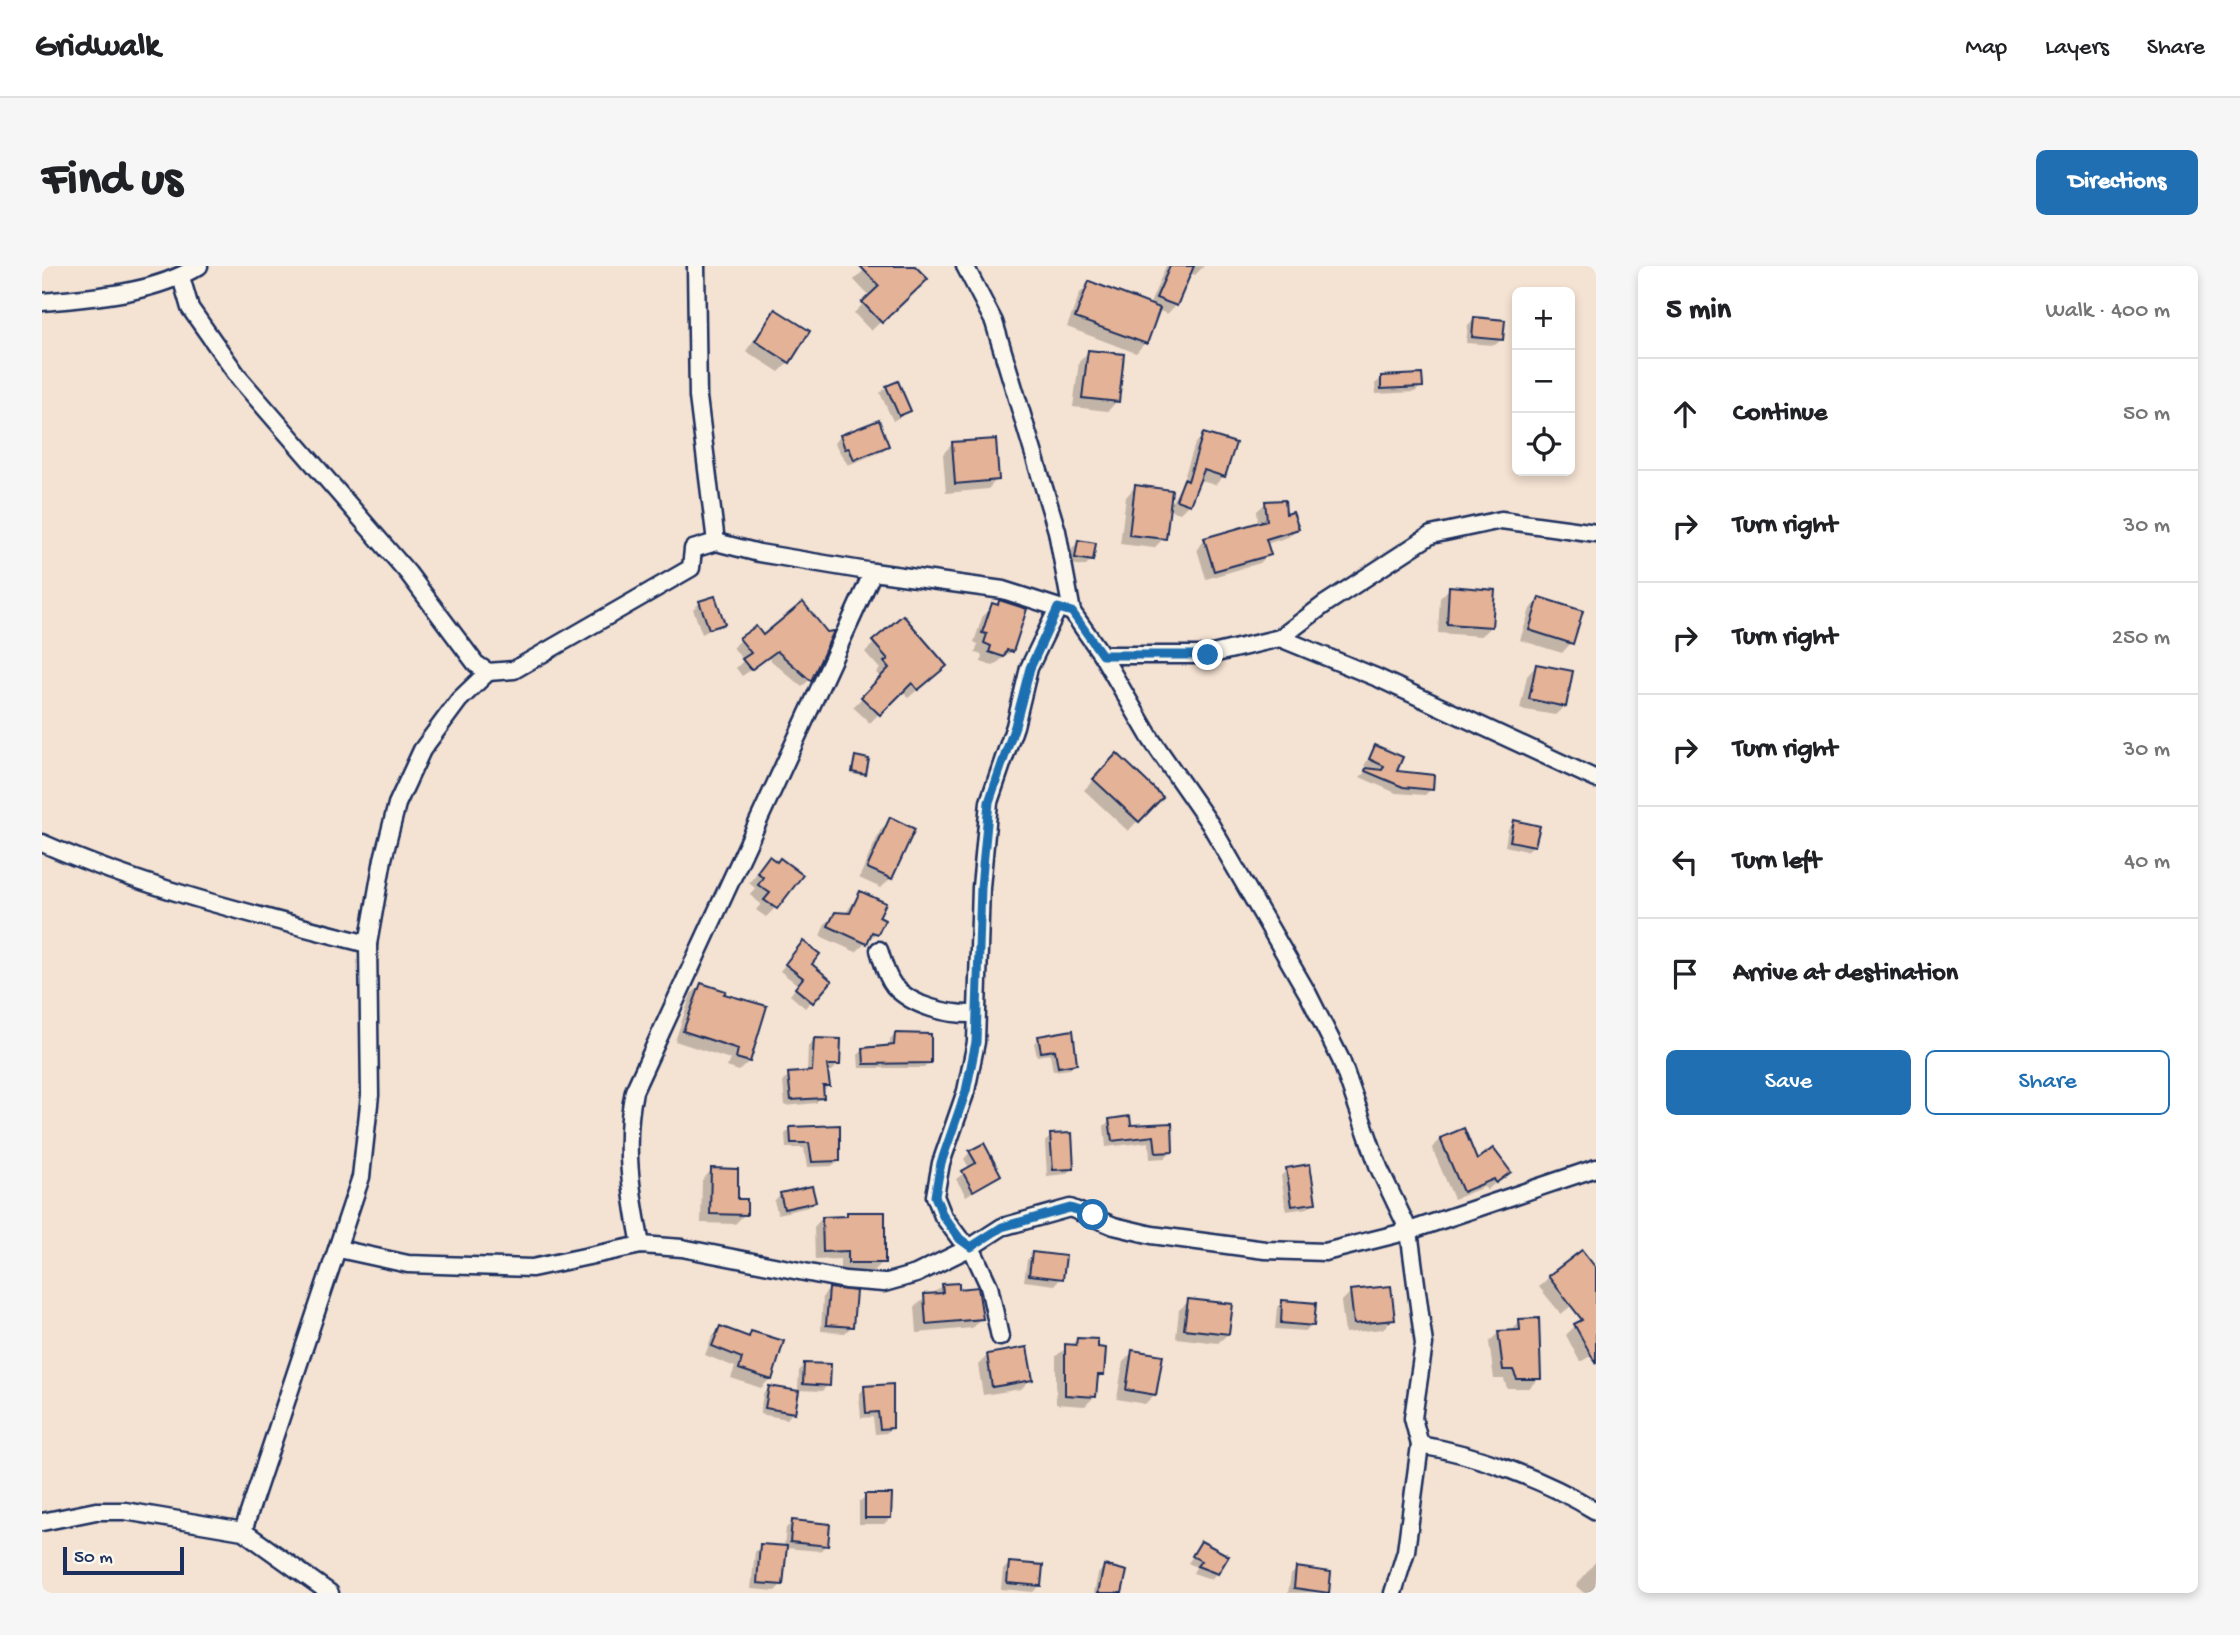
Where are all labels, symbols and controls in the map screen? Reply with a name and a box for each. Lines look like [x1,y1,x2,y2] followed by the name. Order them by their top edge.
[35,29,160,67] text: Gridwalk
[1965,34,2007,63] text: Map
[2045,34,2109,63] text: Layers
[2147,34,2205,63] text: Share
[2036,150,2198,215] button: Directions
[42,153,182,211] text: Find us
[1512,287,1575,476] map controls
[1512,287,1575,350] button: +
[1666,294,1731,329] text: 5 min
[2045,298,2170,325] text: Walk · 400 m
[1512,350,1575,413] button: −
[1666,395,1704,433] icon: ahead
[1733,399,1827,430] text: Continue
[2123,401,2170,428] text: 50 m
[1512,413,1575,476] button: locate
[1666,507,1704,545] icon: right
[1733,511,1837,542] text: Turn right
[2123,513,2170,540] text: 30 m
[1666,619,1704,657] icon: right
[1733,623,1837,654] text: Turn right
[2112,625,2170,652] text: 250 m
[1192,639,1223,670] route end
[1666,731,1704,769] icon: right
[1733,735,1837,766] text: Turn right
[2123,737,2170,764] text: 30 m
[1666,843,1704,881] icon: left
[1733,847,1821,878] text: Turn left
[2124,849,2170,876] text: 40 m
[1666,955,1704,993] icon: arrive
[1733,959,1958,990] text: Arrive at destination
[1666,1050,1911,1115] button: Save
[1925,1050,2170,1115] button: Share
[1077,1199,1108,1230] route start
[63,1544,184,1576] scale bar
[74,1547,113,1570] text: 50 m

